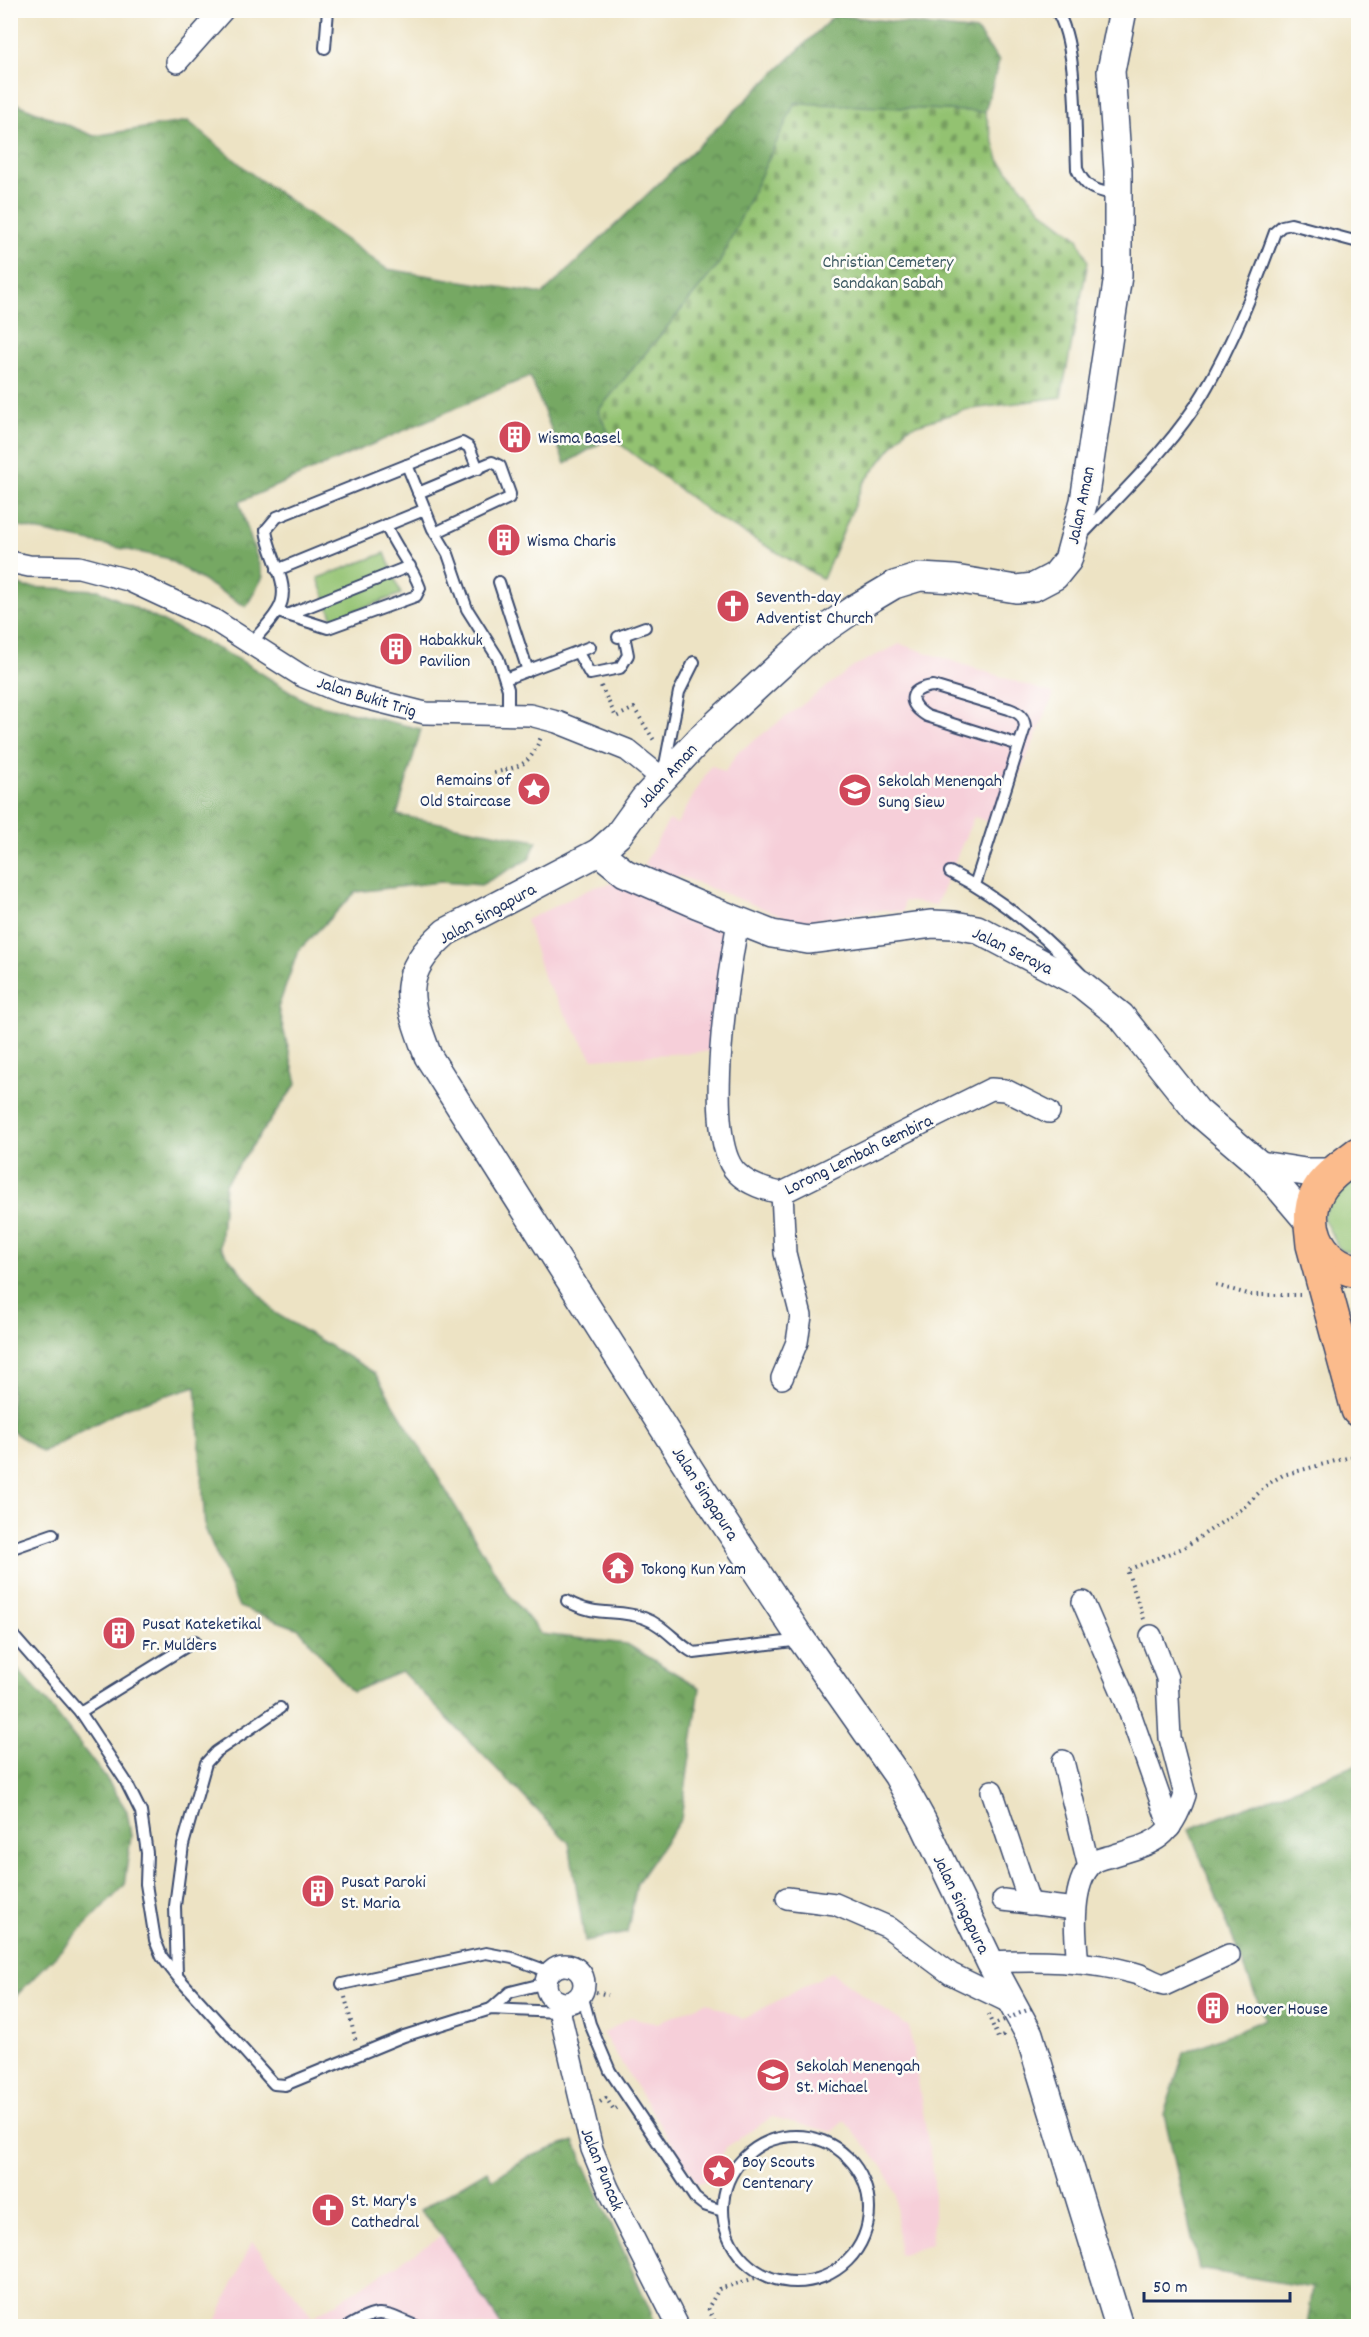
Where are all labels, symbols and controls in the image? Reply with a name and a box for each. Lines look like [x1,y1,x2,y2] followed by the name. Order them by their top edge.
[822,251,954,297] park label: Christian Cemetery Sandakan Sabah
[497,419,533,455] building icon: Wisma Basel
[538,427,622,452] place label: Wisma Basel
[1062,464,1103,547] street label: Jalan Aman
[486,522,522,558] building icon: Wisma Charis
[527,530,616,555] place label: Wisma Charis
[756,586,873,632] place label: Seventh-day Adventist Church
[715,588,751,624] church icon: Seventh-day Adventist Church
[419,629,483,675] place label: Habakkuk Pavilion
[378,631,414,667] building icon: Habakkuk Pavilion
[313,671,419,725] street label: Jalan Bukit Trig
[633,739,705,814] street label: Jalan Aman
[420,769,512,815] place label: Remains of Old Staircase
[878,770,1002,816] place label: Sekolah Menengah Sung Siew
[516,771,552,807] place icon: Remains of Old Staircase
[837,772,873,808] school or university icon: Sekolah Menengah Sung Siew
[435,878,542,952] street label: Jalan Singapura
[967,922,1057,983] street label: Jalan Seraya
[781,1109,938,1203] street label: Lorong Lembah Gembira
[664,1443,744,1547] street label: Jalan Singapura
[600,1550,636,1586] temple icon: Tokong Kun Yam
[641,1558,746,1583] place label: Tokong Kun Yam
[142,1613,262,1659] place label: Pusat Kateketikal Fr. Mulders
[101,1615,137,1651] building icon: Pusat Kateketikal Fr. Mulders
[925,1851,995,1959] street label: Jalan Singapura
[341,1871,426,1917] place label: Pusat Paroki St. Maria
[300,1873,336,1909] building icon: Pusat Paroki St. Maria
[1195,1990,1231,2026] building icon: Hoover House
[1236,1998,1328,2023] place label: Hoover House
[796,2055,920,2101] place label: Sekolah Menengah St. Michael
[755,2057,791,2093] school or university icon: Sekolah Menengah St. Michael
[573,2125,629,2215] street label: Jalan Puncak
[742,2151,815,2197] place label: Boy Scouts Centenary
[701,2153,737,2189] place icon: Boy Scouts Centenary
[351,2190,420,2236] place label: St. Mary's Cathedral
[310,2192,346,2228] church icon: St. Mary's Cathedral
[1144,2265,1290,2303] scale bar
[1153,2276,1188,2301] text: 50 m

